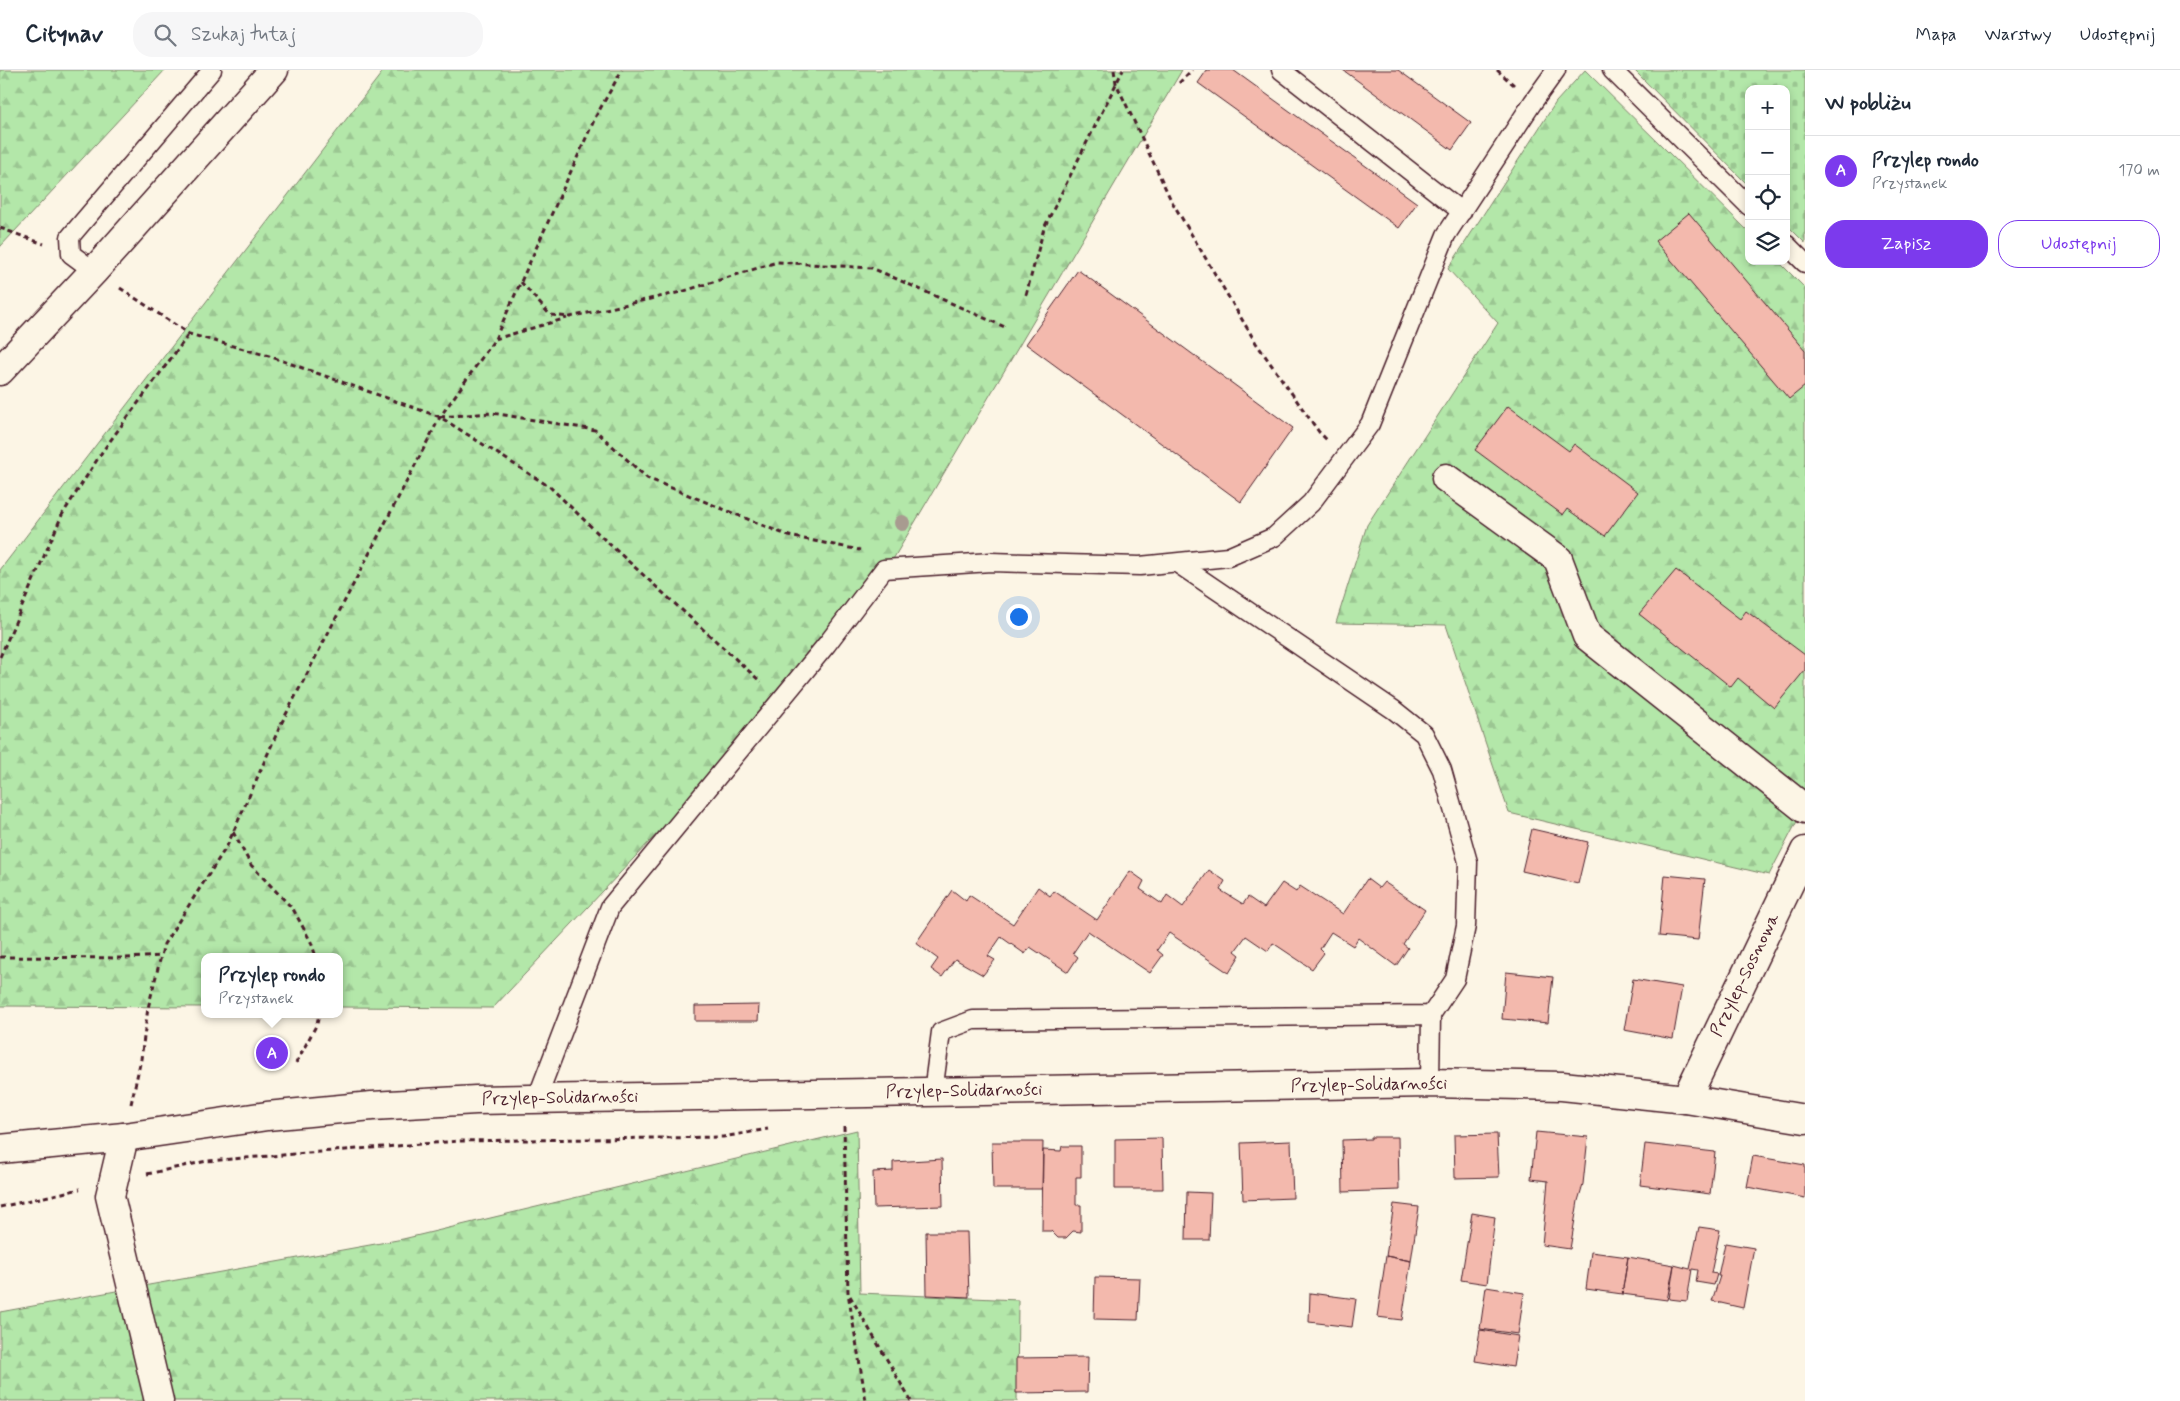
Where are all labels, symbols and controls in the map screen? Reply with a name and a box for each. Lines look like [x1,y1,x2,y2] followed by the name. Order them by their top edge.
[133,12,483,57] search box
[25,19,103,50] text: Citynav
[151,21,179,49] icon: search
[191,22,296,47] text: Szukaj tutaj
[1916,23,1957,47] text: Mapa
[1985,23,2052,47] text: Warstwy
[2080,23,2155,47] text: Udostępnij
[1745,85,1790,265] map controls
[1745,85,1790,130] button: +
[1825,89,1911,117] text: W pobliżu
[1745,130,1790,175] button: −
[1872,148,1979,173] text: Przylep rondo
[1836,160,1846,181] text: A
[2118,160,2160,181] text: 170 m
[1872,173,1947,194] text: Przystanek
[1745,175,1790,220] button: locate
[1745,220,1790,265] button: layers
[1825,220,1988,268] button: Zapisz
[1998,220,2160,268] button: Udostępnij
[1006,604,1032,630] your location
[1705,909,1785,1041] street label: Przylep-Sosnowa
[201,953,343,1018] popup
[219,963,325,988] text: Przylep rondo
[219,988,294,1009] text: Przystanek
[256,1034,288,1072] pin: A
[1291,1072,1447,1098] street label: Przylep-Solidarności
[886,1078,1042,1104] street label: Przylep-Solidarności
[482,1085,638,1111] street label: Przylep-Solidarności

